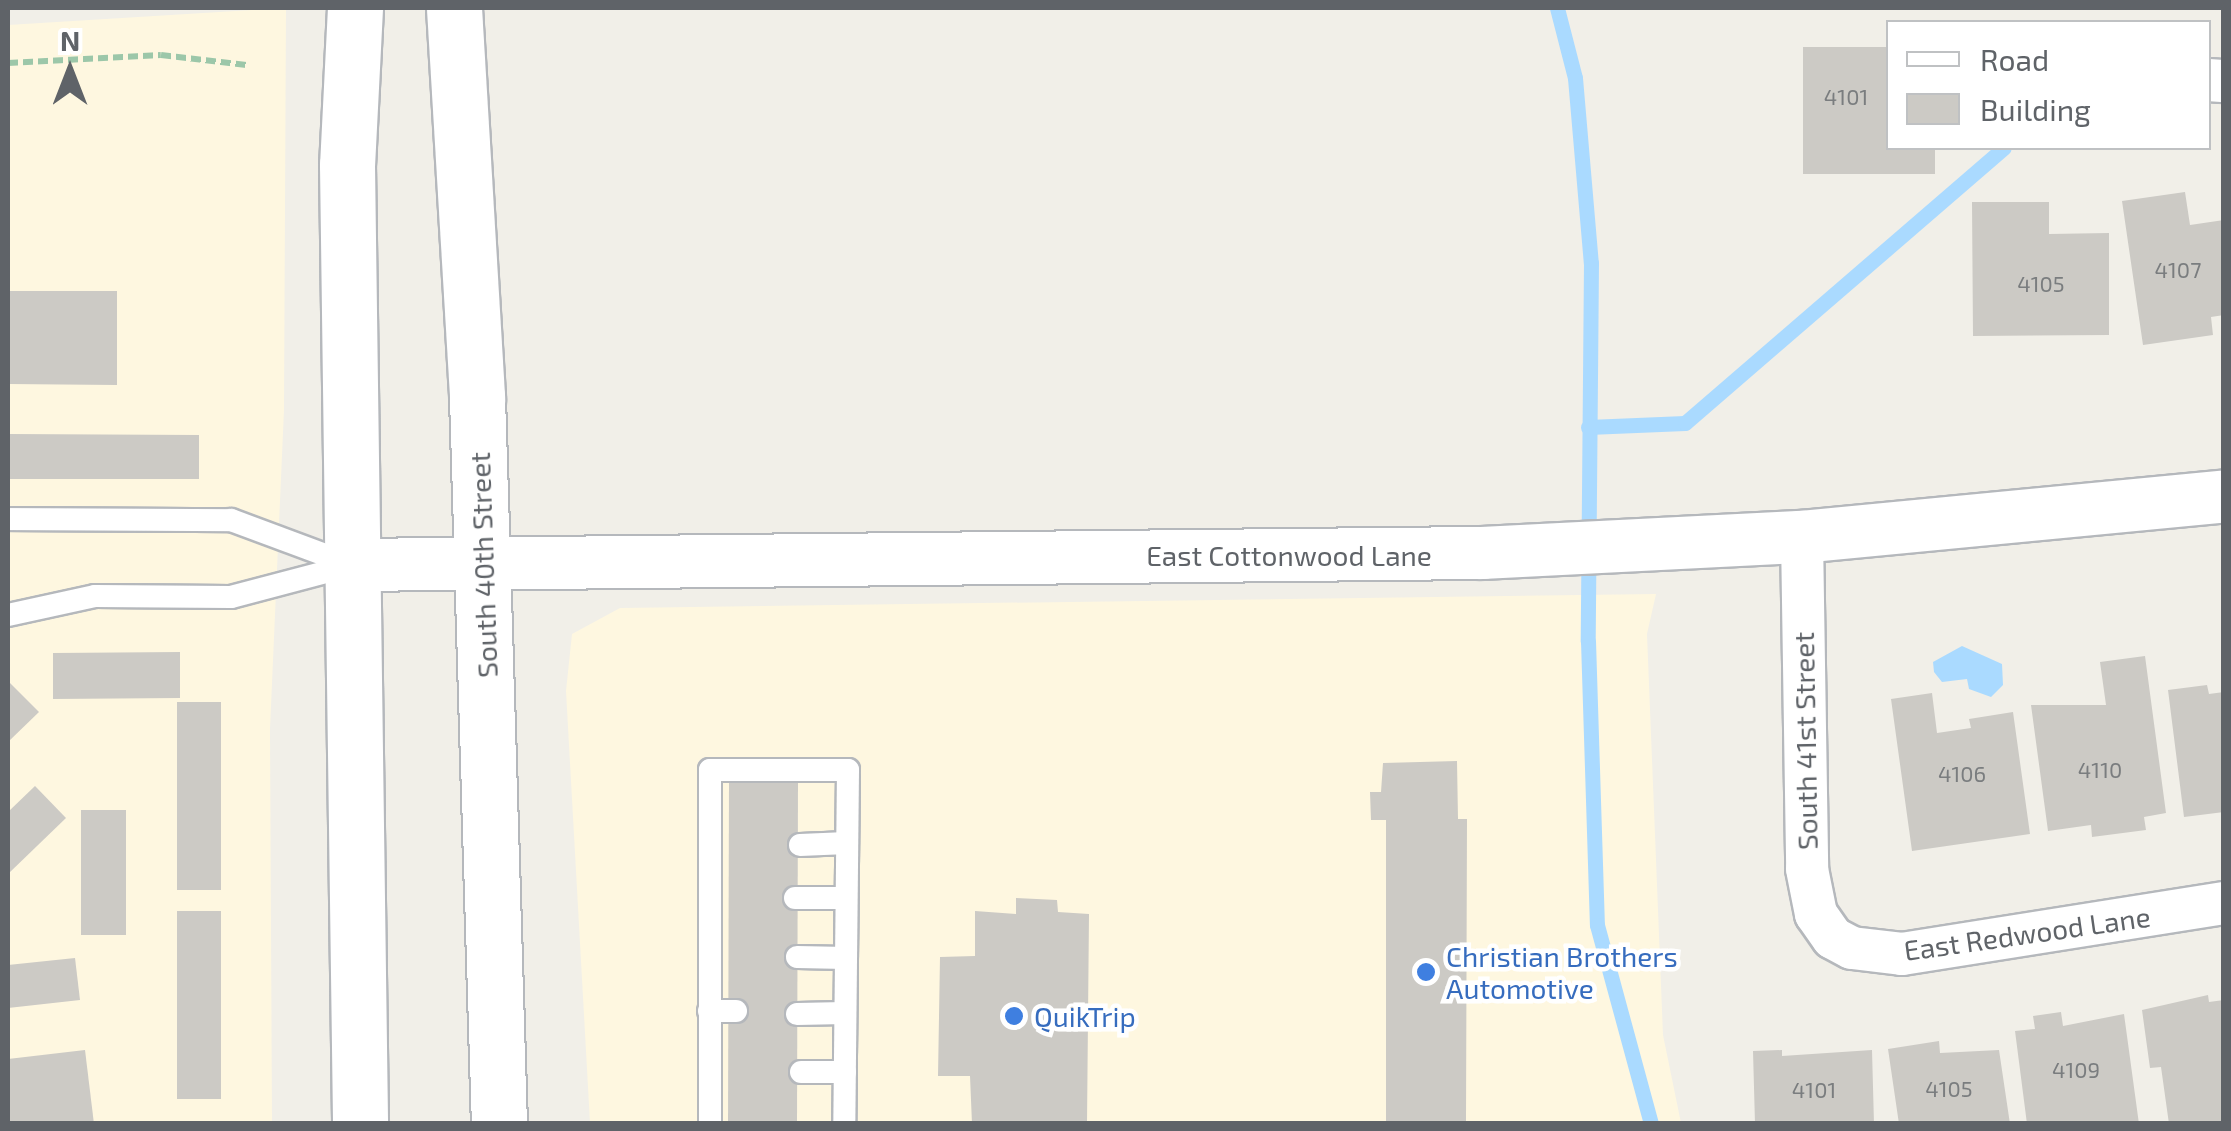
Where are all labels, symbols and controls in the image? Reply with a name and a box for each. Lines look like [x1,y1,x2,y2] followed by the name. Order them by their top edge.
[20,20,120,120] north arrow
[1886,20,2211,150] legend
[60,23,80,57] text: N
[1980,41,2049,77] text: Road
[1824,84,1868,110] house number: 4101
[1980,91,2091,127] text: Building
[2155,257,2201,283] house number: 4107
[2017,271,2065,297] house number: 4105
[462,452,504,678] street label: South 40th Street
[1146,538,1432,572] street label: East Cottonwood Lane
[1786,632,1824,850] street label: South 41st Street
[2078,757,2122,783] house number: 4110
[1938,761,1986,787] house number: 4106
[1902,899,2152,967] street label: East Redwood Lane
[1446,939,1678,1005] place label: Christian Brothers Automotive
[1415,961,1437,983] marker: Christian Brothers Automotive
[1034,999,1136,1033] place label: QuikTrip
[1003,1005,1025,1027] marker: QuikTrip
[2052,1057,2100,1083] house number: 4109
[1925,1076,1973,1102] house number: 4105
[1792,1077,1836,1103] house number: 4101

